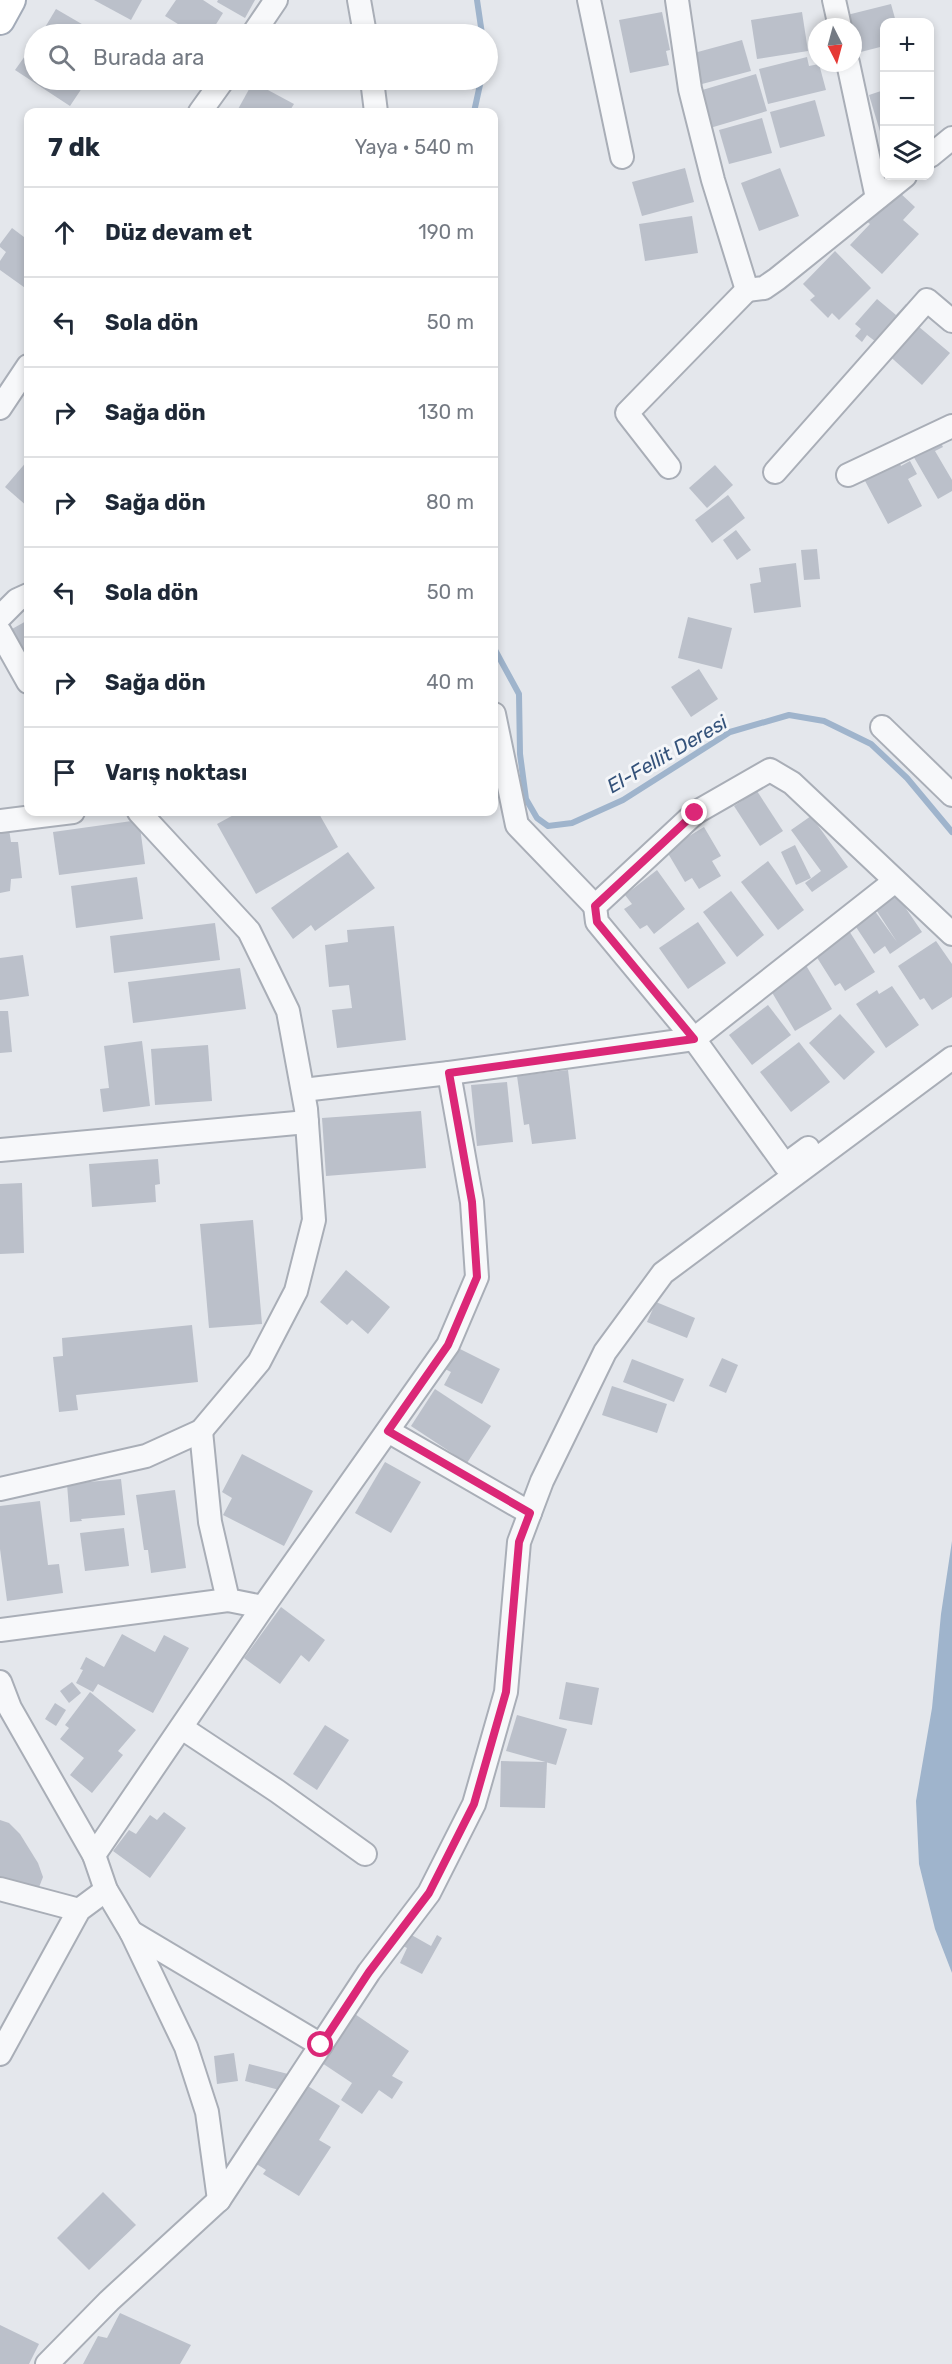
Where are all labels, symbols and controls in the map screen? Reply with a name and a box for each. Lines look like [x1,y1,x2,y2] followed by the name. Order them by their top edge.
[808,18,862,72] north arrow
[880,18,934,180] map controls
[880,18,934,72] button: +
[24,24,498,90] search box
[45,41,78,74] icon: search
[93,44,204,71] text: Burada ara
[880,72,934,126] button: −
[880,126,934,180] button: layers
[48,132,100,163] text: 7 dk
[354,135,474,159] text: Yaya · 540 m
[48,216,81,249] icon: ahead
[105,219,252,246] text: Düz devam et
[418,220,474,244] text: 190 m
[48,306,81,339] icon: left
[105,309,198,336] text: Sola dön
[427,310,474,334] text: 50 m
[48,396,81,429] icon: right
[105,399,206,426] text: Sağa dön
[418,400,474,424] text: 130 m
[48,486,81,519] icon: right
[105,489,206,516] text: Sağa dön
[426,490,474,514] text: 80 m
[48,576,81,609] icon: left
[105,579,198,606] text: Sola dön
[427,580,474,604] text: 50 m
[48,666,81,699] icon: right
[105,669,206,696] text: Sağa dön
[426,670,474,694] text: 40 m
[602,709,732,798] water label: El-Fellit Deresi
[48,756,81,789] icon: arrive
[105,759,247,786] text: Varış noktası
[681,799,707,825] route end
[307,2031,333,2057] route start

